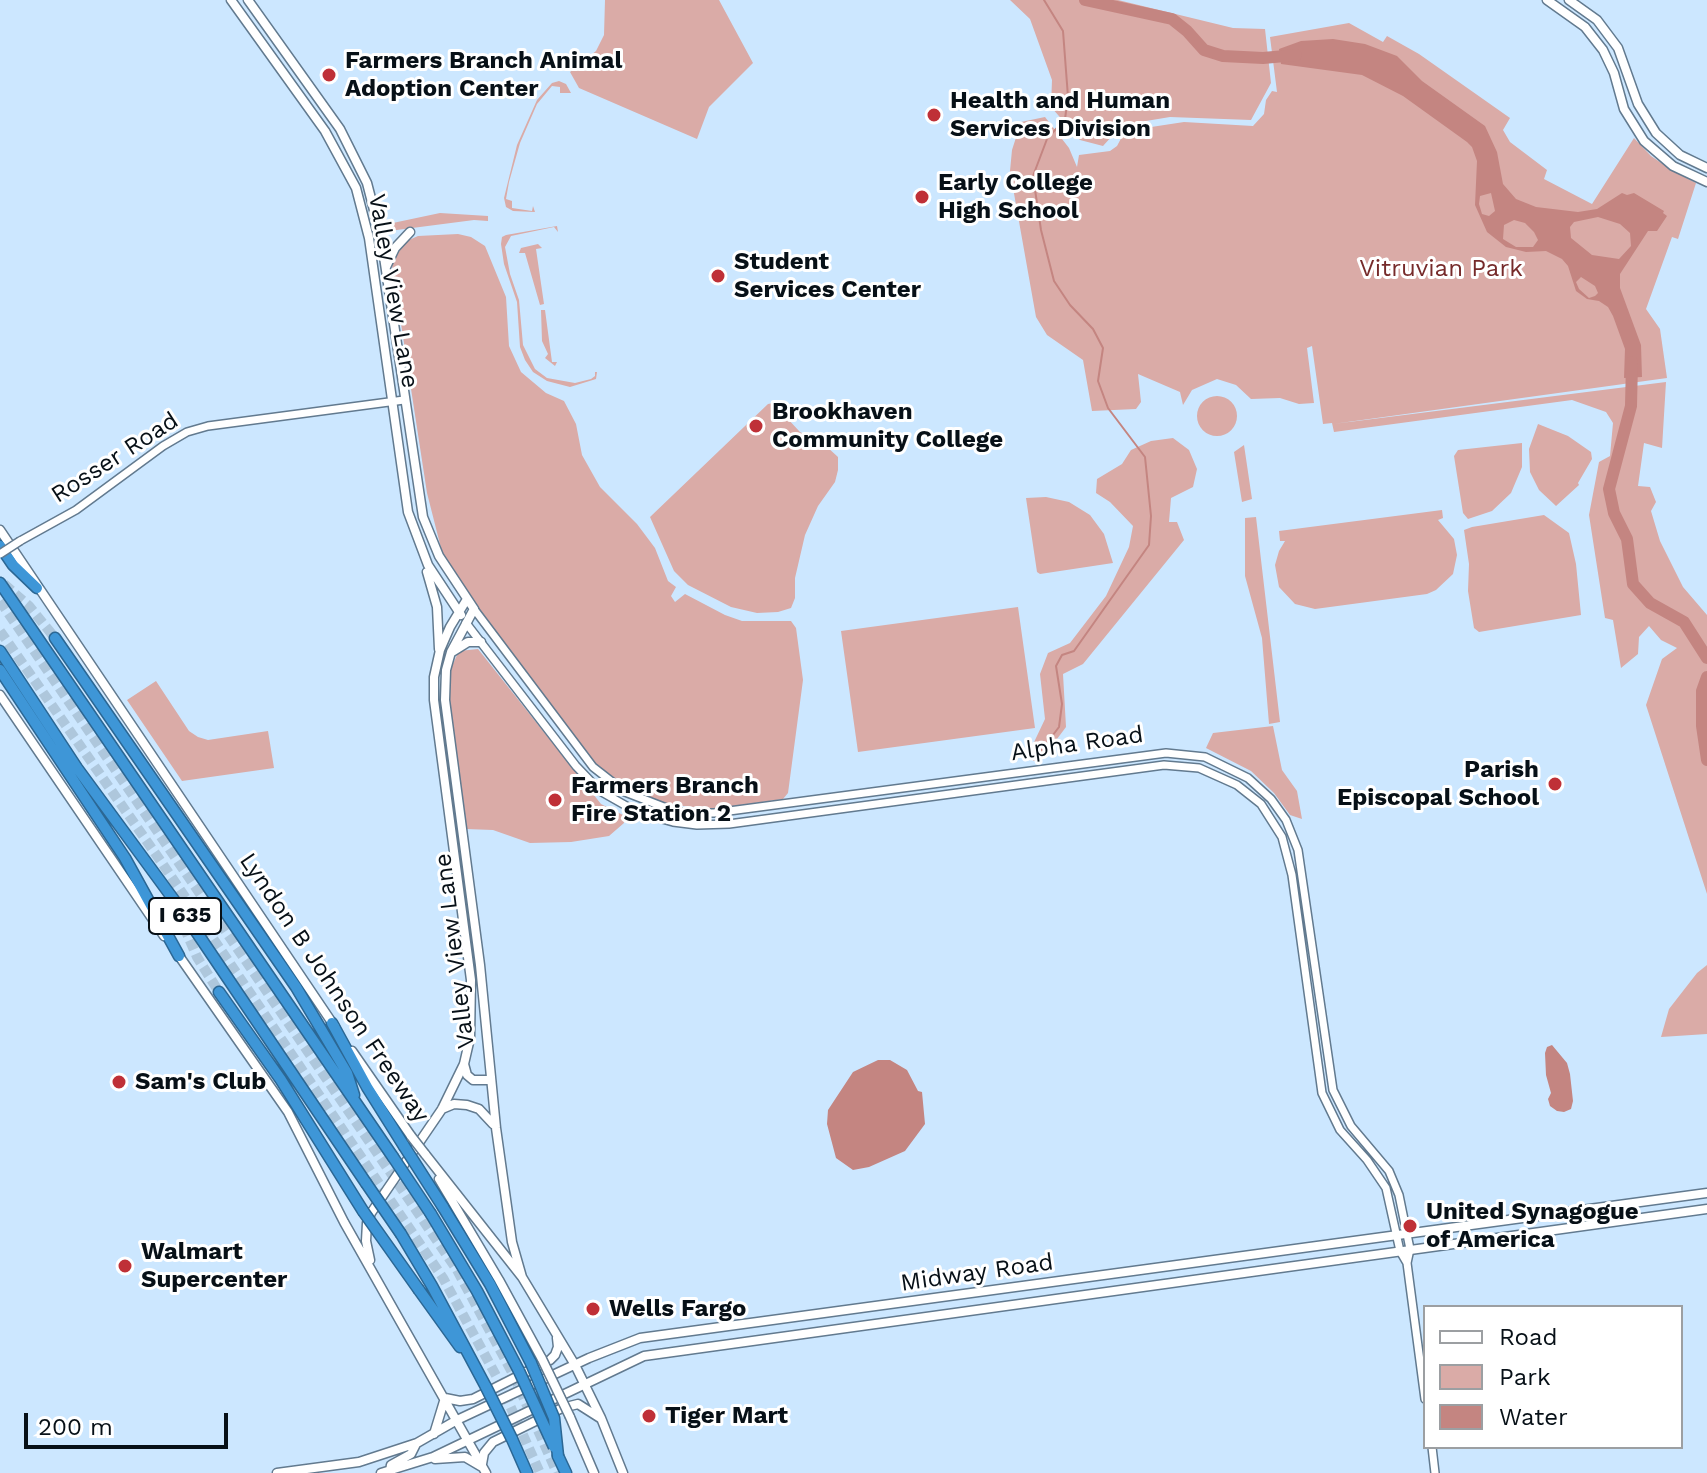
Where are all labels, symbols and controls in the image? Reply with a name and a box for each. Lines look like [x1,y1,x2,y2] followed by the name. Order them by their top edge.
[345,47,622,103] place label: Farmers Branch Animal Adoption Center
[320,66,338,84] marker: Farmers Branch Animal Adoption Center
[950,87,1170,143] place label: Health and Human Services Division
[925,106,943,124] marker: Health and Human Services Division
[938,169,1093,225] place label: Early College High School
[913,188,931,206] marker: Early College High School
[362,192,424,390] street label: Valley View Lane
[734,248,921,304] place label: Student Services Center
[1359,255,1523,283] park label: Vitruvian Park
[709,267,727,285] marker: Student Services Center
[772,398,1003,454] place label: Brookhaven Community College
[46,406,184,510] street label: Rosser Road
[747,417,765,435] marker: Brookhaven Community College
[1009,720,1145,768] street label: Alpha Road
[1337,756,1539,812] place label: Parish Episcopal School
[571,772,759,828] place label: Farmers Branch Fire Station 2
[1546,775,1564,793] marker: Parish Episcopal School
[546,791,564,809] marker: Farmers Branch Fire Station 2
[233,848,435,1128] street label: Lyndon B Johnson Freeway
[429,852,481,1050] street label: Valley View Lane
[149,898,221,934] road number: I 635
[135,1068,266,1096] place label: Sam's Club
[110,1073,128,1091] marker: Sam's Club
[1426,1198,1639,1254] place label: United Synagogue of America
[1401,1217,1419,1235] marker: United Synagogue of America
[141,1238,287,1294] place label: Walmart Supercenter
[899,1248,1055,1298] street label: Midway Road
[116,1257,134,1275] marker: Walmart Supercenter
[609,1295,746,1323] place label: Wells Fargo
[584,1300,602,1318] marker: Wells Fargo
[1423,1305,1683,1449] legend
[1499,1323,1558,1351] text: Road
[1499,1363,1551,1391] text: Park
[28,1397,232,1447] scale bar
[665,1402,788,1430] place label: Tiger Mart
[1499,1403,1568,1431] text: Water
[640,1407,658,1425] marker: Tiger Mart
[38,1413,113,1441] text: 200 m

